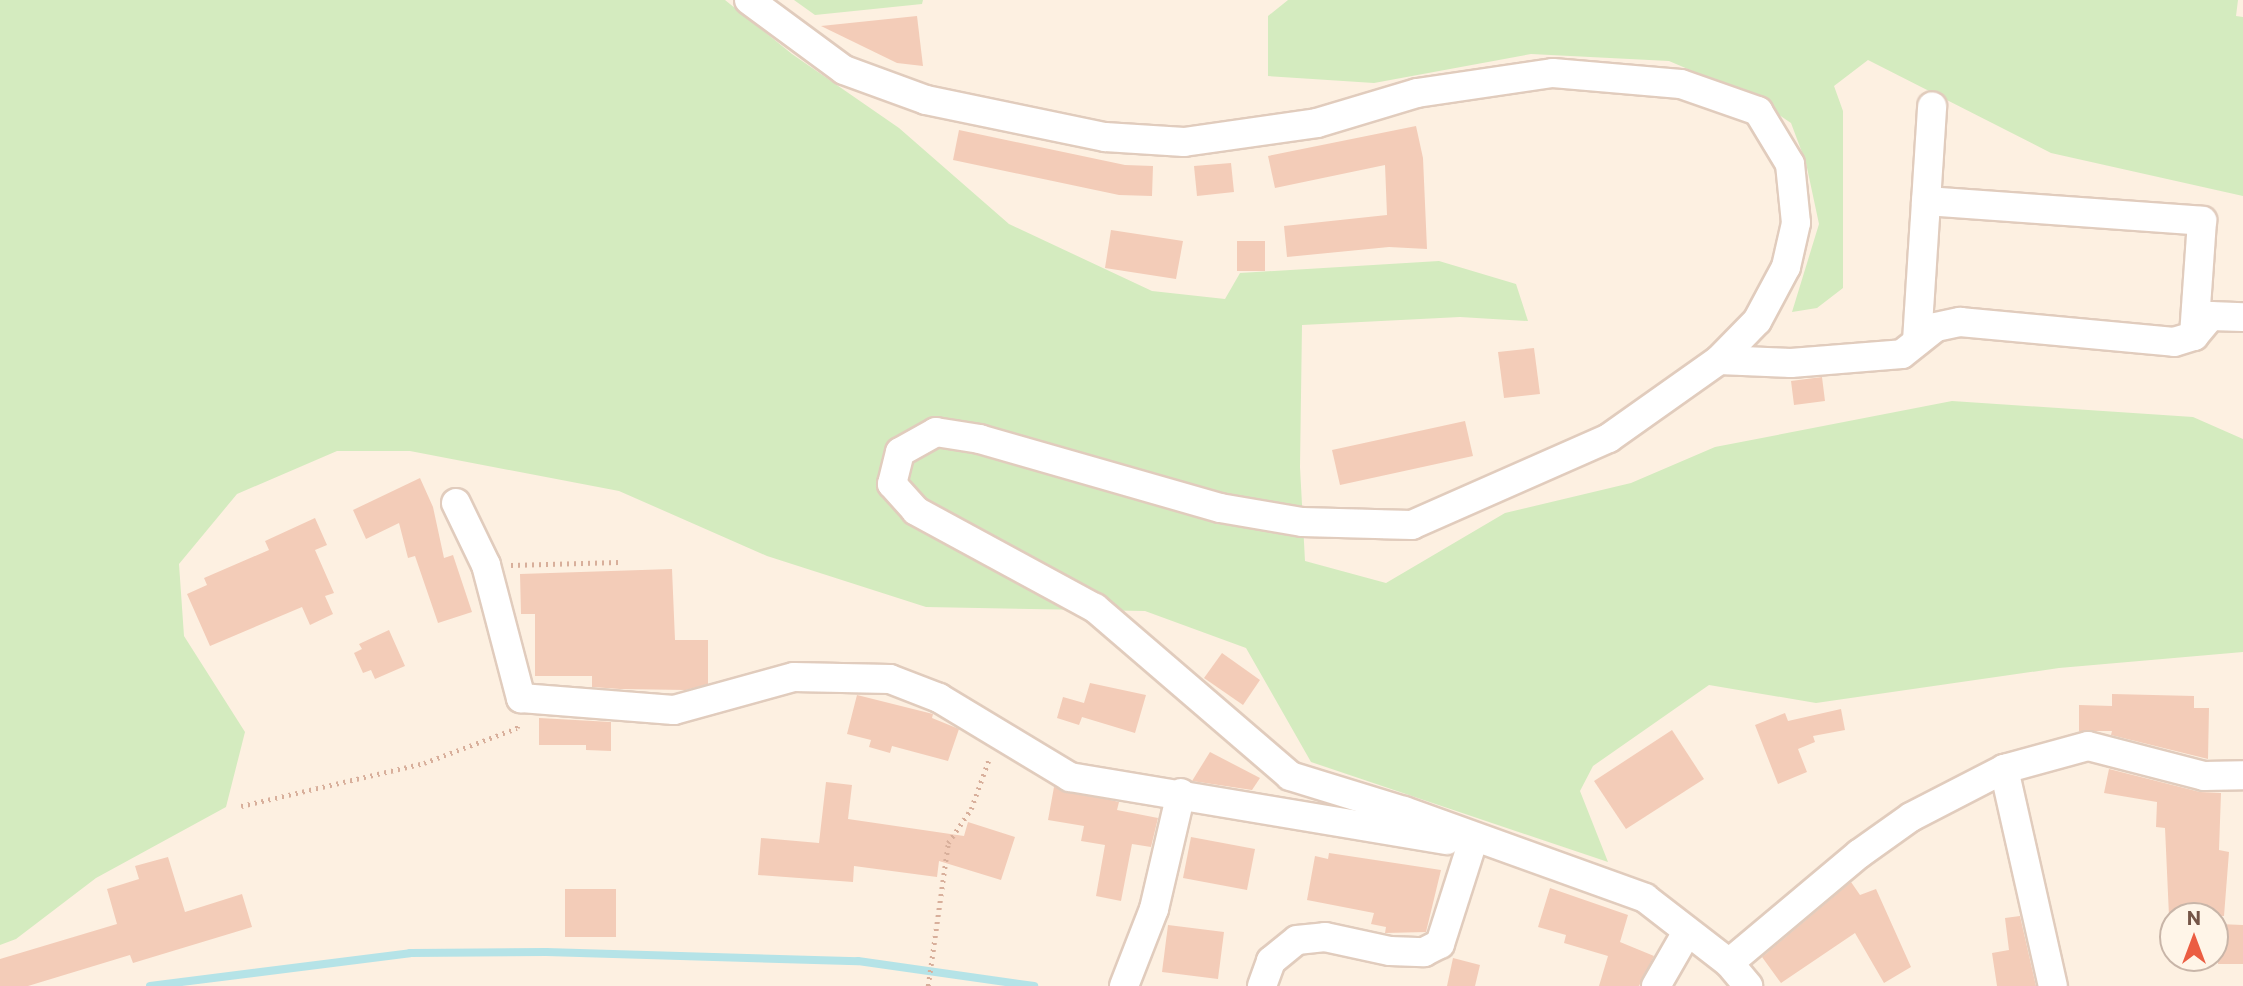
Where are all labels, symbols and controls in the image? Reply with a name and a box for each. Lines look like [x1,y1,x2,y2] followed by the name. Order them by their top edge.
[2159,902,2229,972] north arrow
[2187,906,2201,929] text: N

